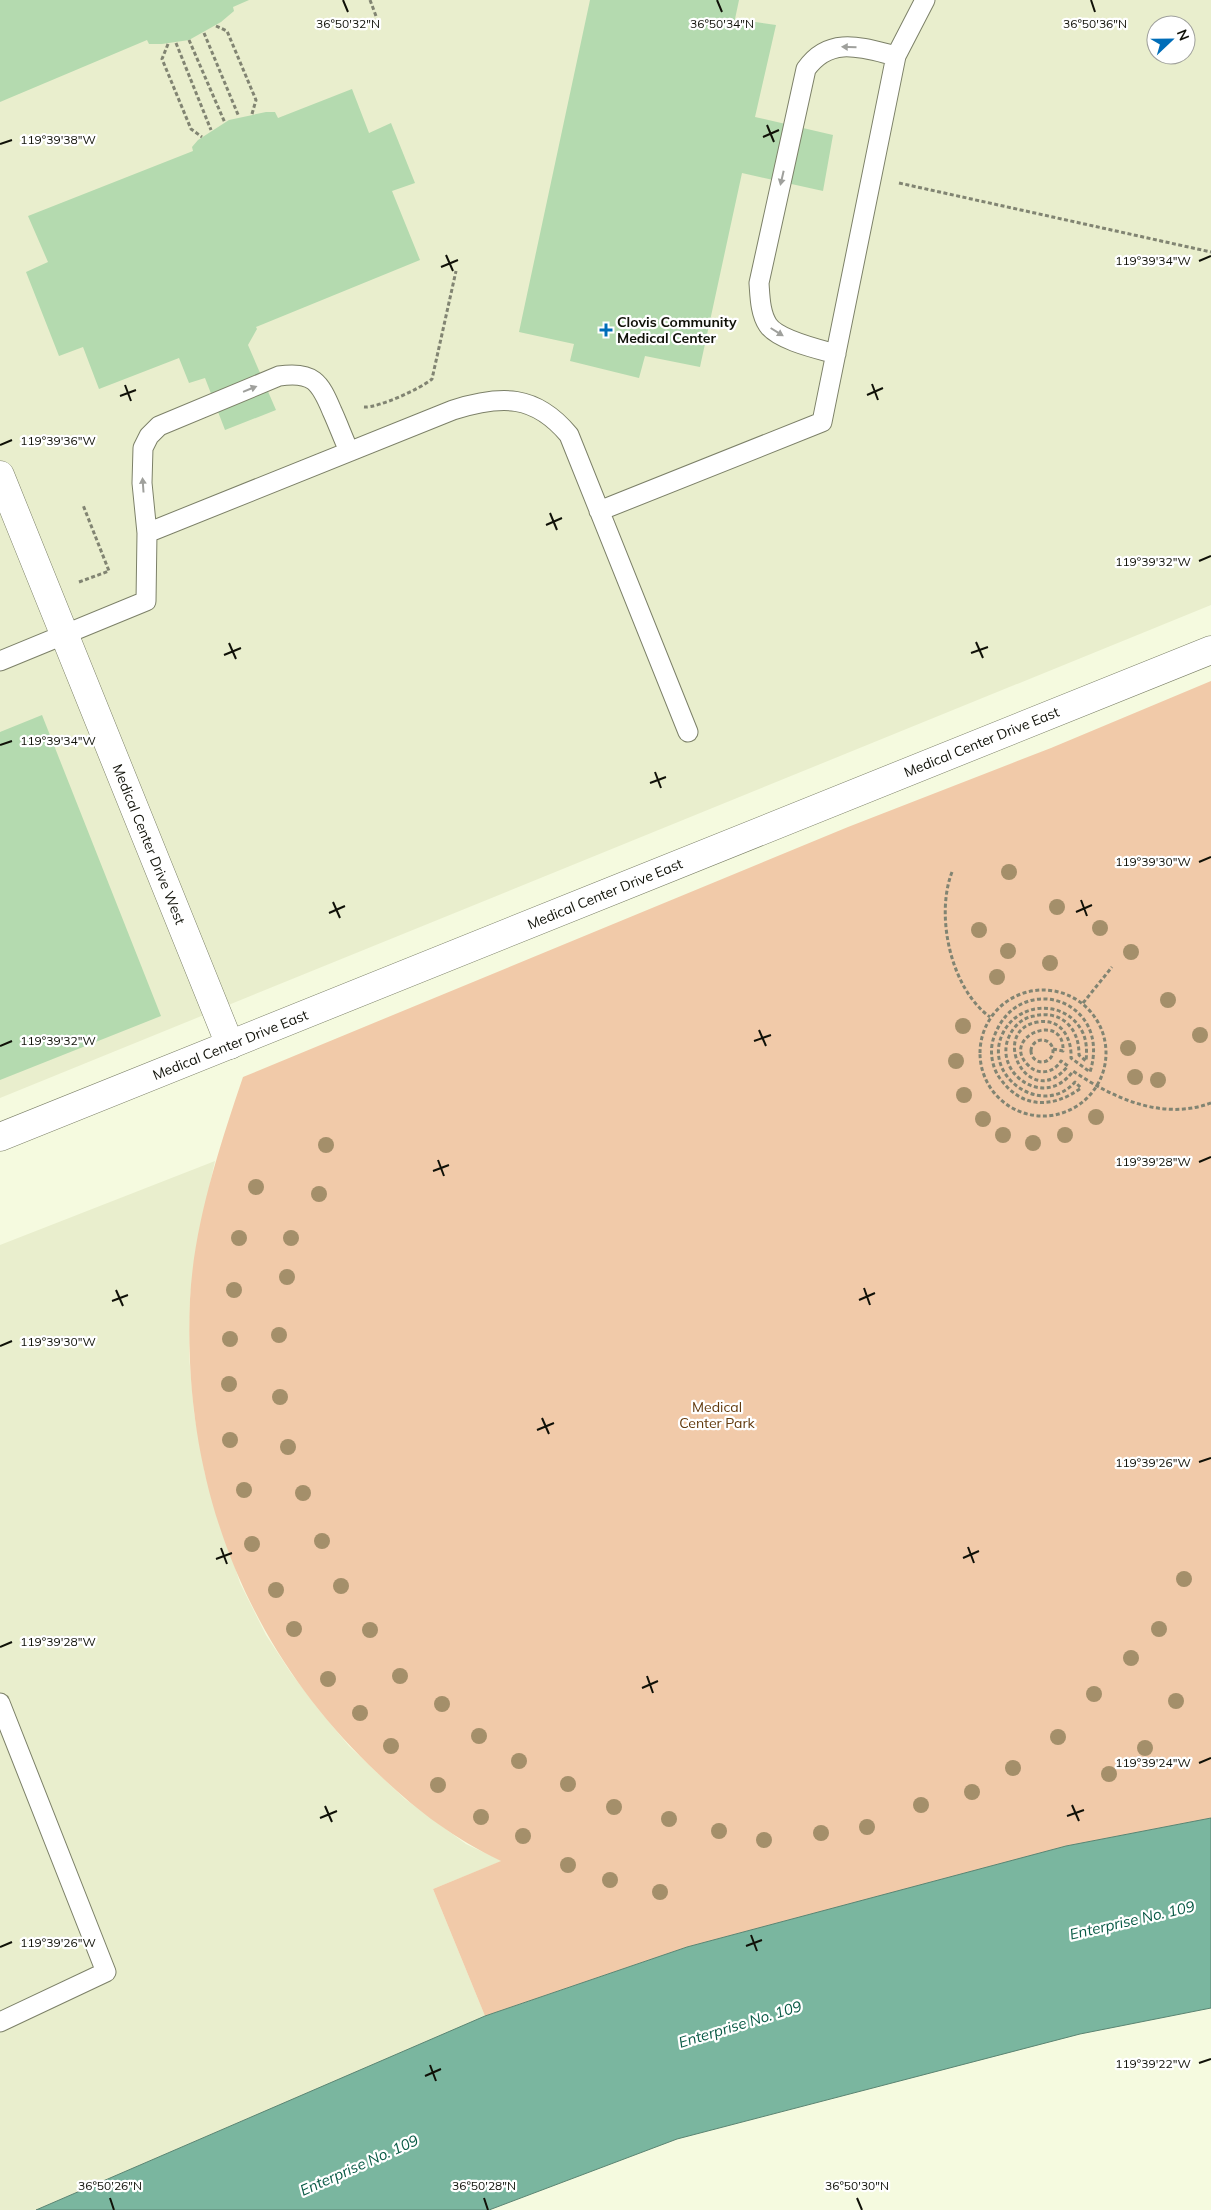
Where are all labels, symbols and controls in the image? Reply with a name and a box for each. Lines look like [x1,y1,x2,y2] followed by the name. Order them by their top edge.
[1146,15,1196,65] north arrow
[316,16,380,31] text: 36°50'32"N
[690,16,754,31] text: 36°50'34"N
[1063,16,1127,31] text: 36°50'36"N
[1173,27,1193,43] text: N
[840,43,856,51] one-way arrow
[20,132,96,147] text: 119°39'38"W
[778,170,786,185] one-way arrow
[1115,253,1191,268] text: 119°39'34"W
[617,313,737,347] place label: Clovis Community Medical Center
[599,323,613,337] marker: Clovis Community Medical Center
[771,327,784,336] one-way arrow
[243,384,257,392] one-way arrow
[20,433,96,448] text: 119°39'36"W
[138,476,146,492] one-way arrow
[1115,554,1191,569] text: 119°39'32"W
[901,703,1062,781] street label: Medical Center Drive East
[20,733,96,748] text: 119°39'34"W
[108,761,189,927] street label: Medical Center Drive West
[525,854,685,933] street label: Medical Center Drive East
[1115,854,1191,869] text: 119°39'30"W
[150,1006,311,1084] street label: Medical Center Drive East
[20,1033,96,1048] text: 119°39'32"W
[1115,1154,1191,1169] text: 119°39'28"W
[20,1334,96,1349] text: 119°39'30"W
[679,1398,756,1432] park label: Medical Center Park
[1115,1455,1191,1470] text: 119°39'26"W
[20,1634,96,1649] text: 119°39'28"W
[1115,1755,1191,1770] text: 119°39'24"W
[1068,1896,1196,1944] water label: Enterprise No. 109
[20,1935,96,1950] text: 119°39'26"W
[676,1996,804,2052] water label: Enterprise No. 109
[1115,2056,1191,2071] text: 119°39'22"W
[297,2130,421,2200] water label: Enterprise No. 109
[78,2178,142,2193] text: 36°50'26"N
[452,2178,516,2193] text: 36°50'28"N
[825,2178,889,2193] text: 36°50'30"N

